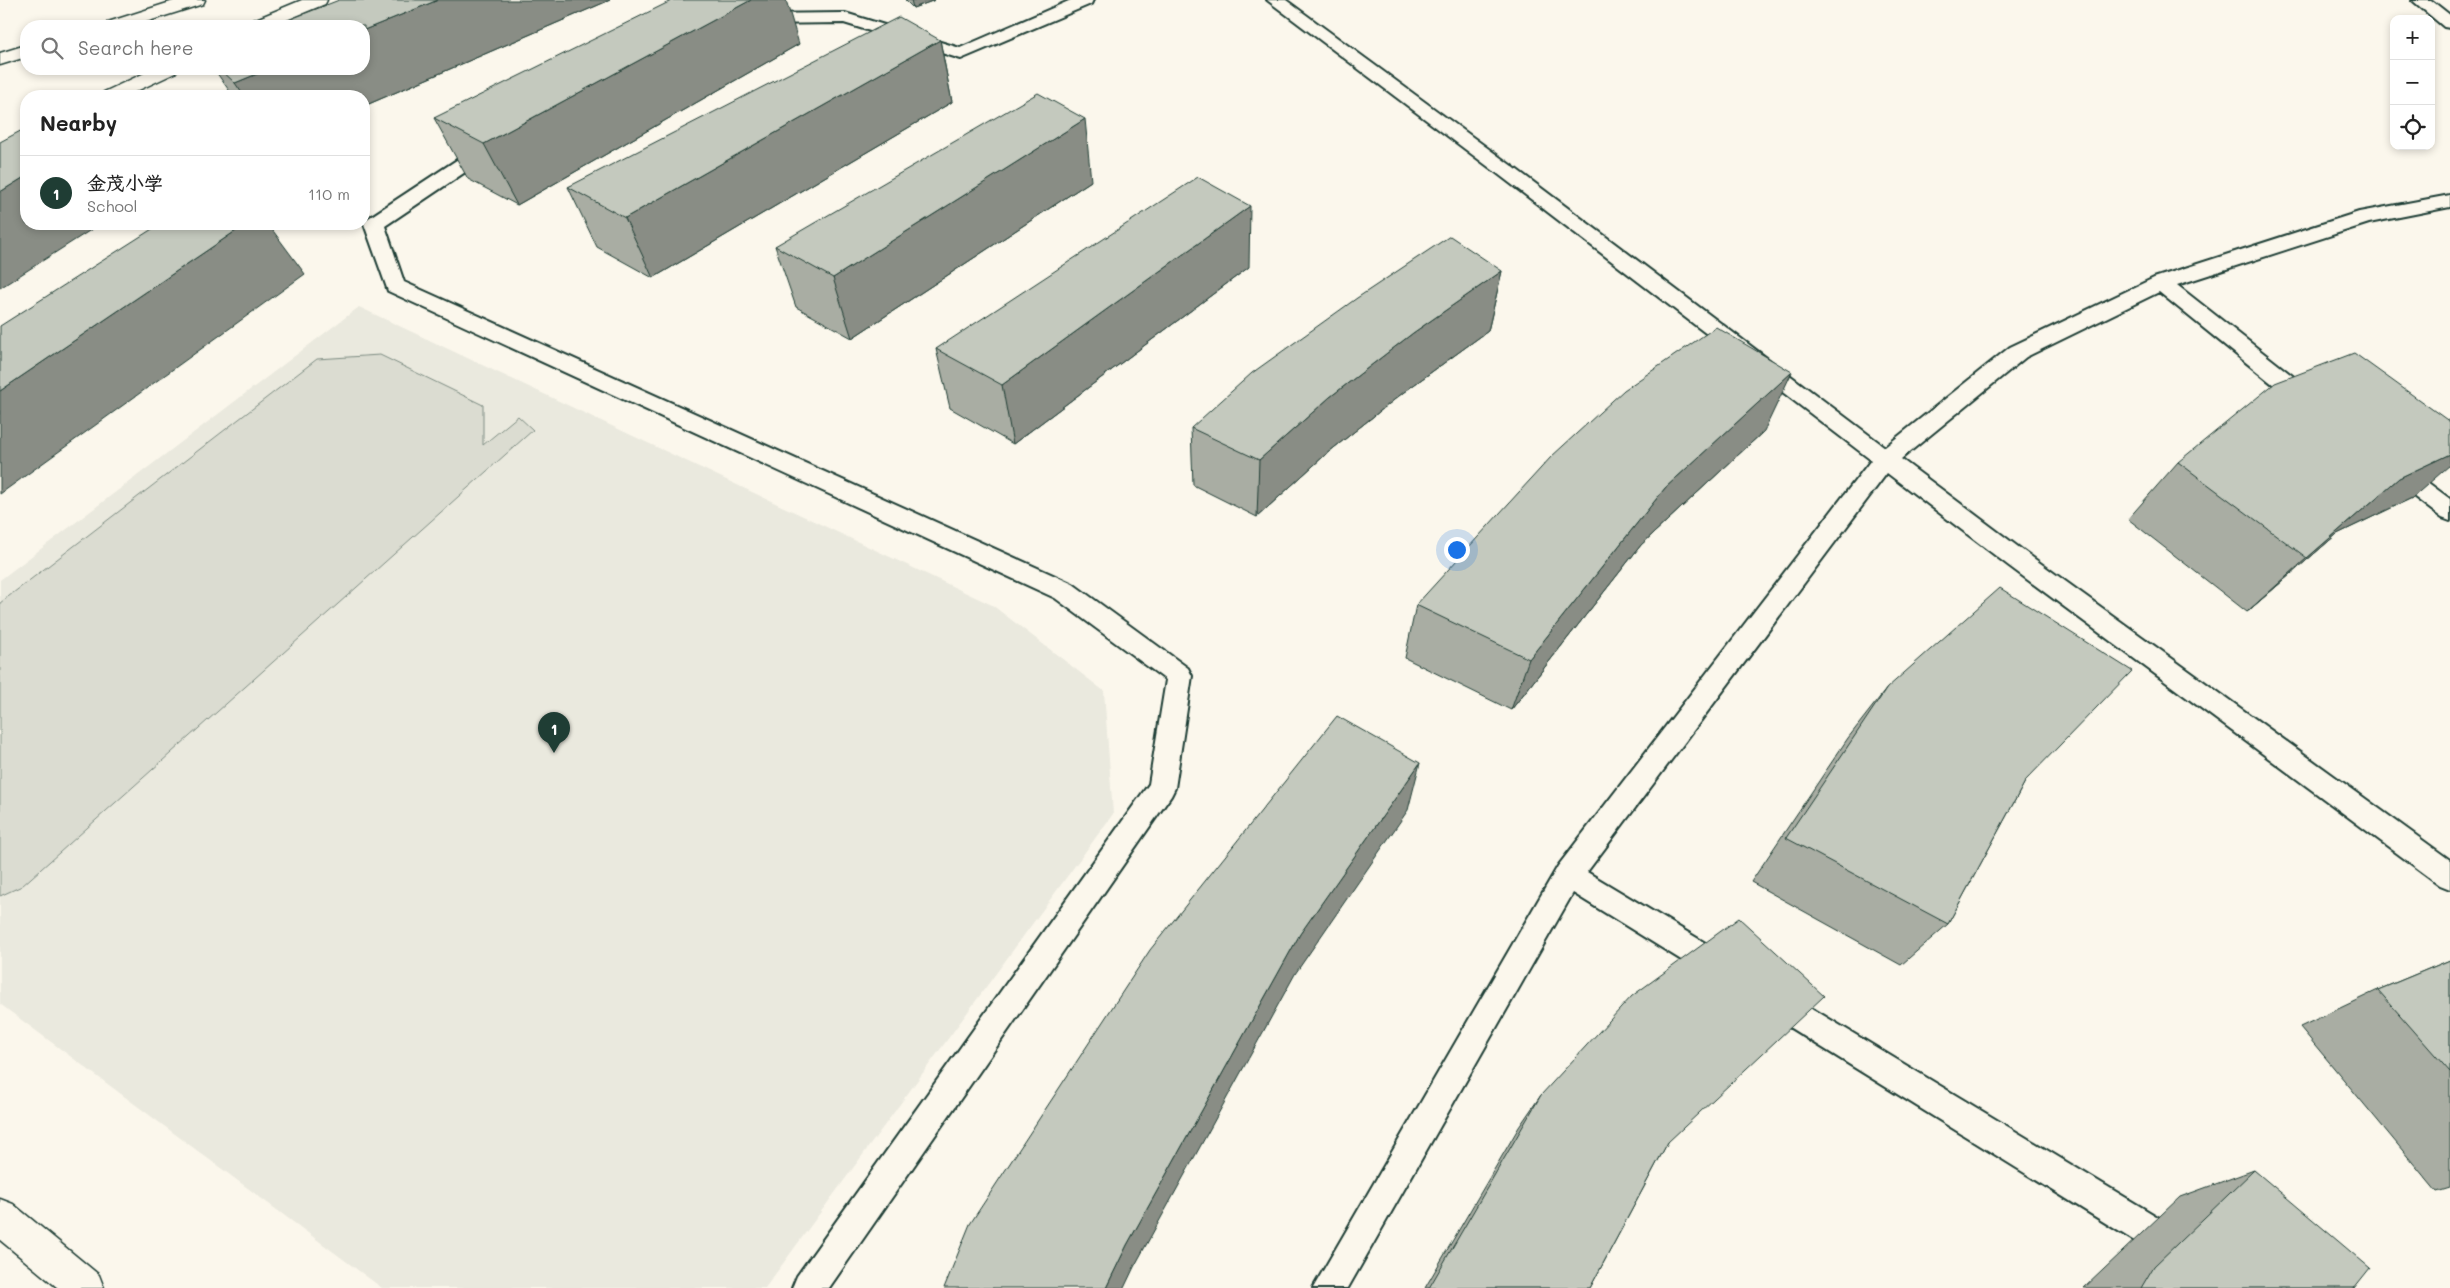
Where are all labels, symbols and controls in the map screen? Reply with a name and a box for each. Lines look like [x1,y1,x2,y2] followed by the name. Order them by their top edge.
[2390,15,2435,150] map controls
[2390,15,2435,60] button: +
[20,20,370,75] search box
[38,34,66,62] icon: search
[78,35,194,60] text: Search here
[2390,60,2435,105] button: −
[2390,105,2435,150] button: locate
[40,109,117,136] text: Nearby
[87,170,163,195] text: 金茂小学
[52,183,60,204] text: 1
[308,183,350,204] text: 110 m
[87,195,137,216] text: School
[1444,537,1470,563] your location
[538,712,570,753] pin: 1

